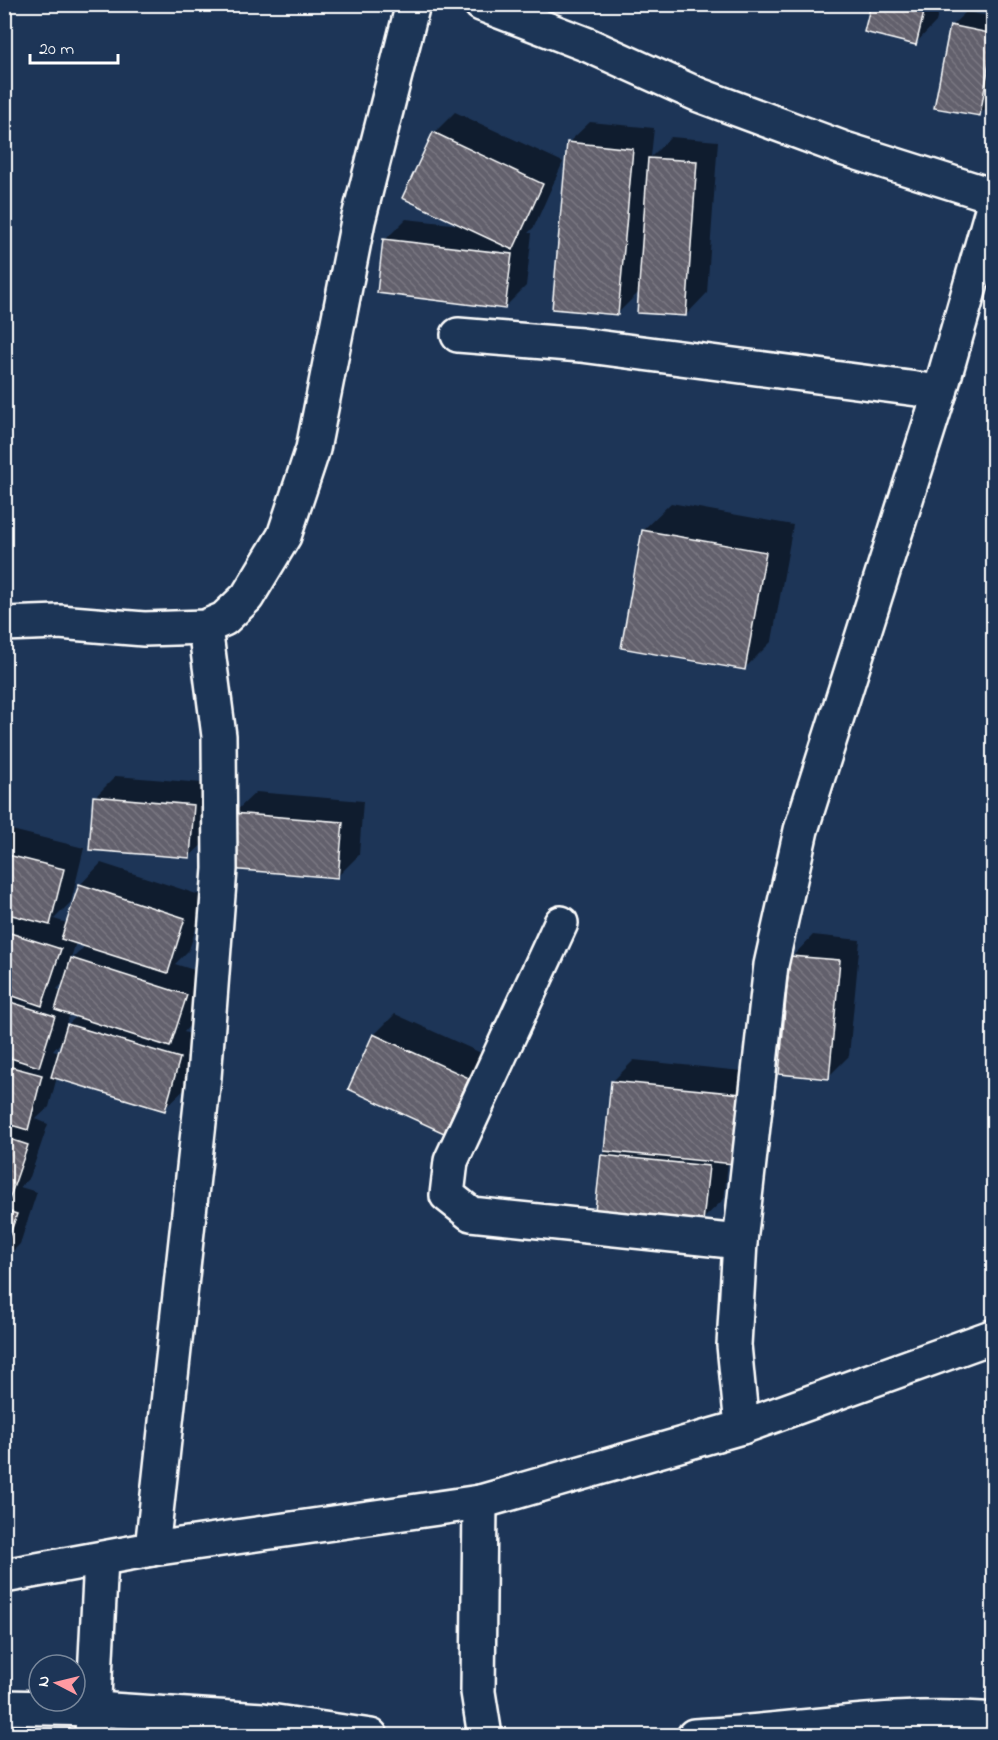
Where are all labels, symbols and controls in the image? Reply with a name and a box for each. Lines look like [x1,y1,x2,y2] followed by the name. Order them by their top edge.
[30,27,118,65] scale bar
[39,37,74,63] text: 20 m
[27,1653,87,1713] north arrow
[32,1674,57,1688] text: N

